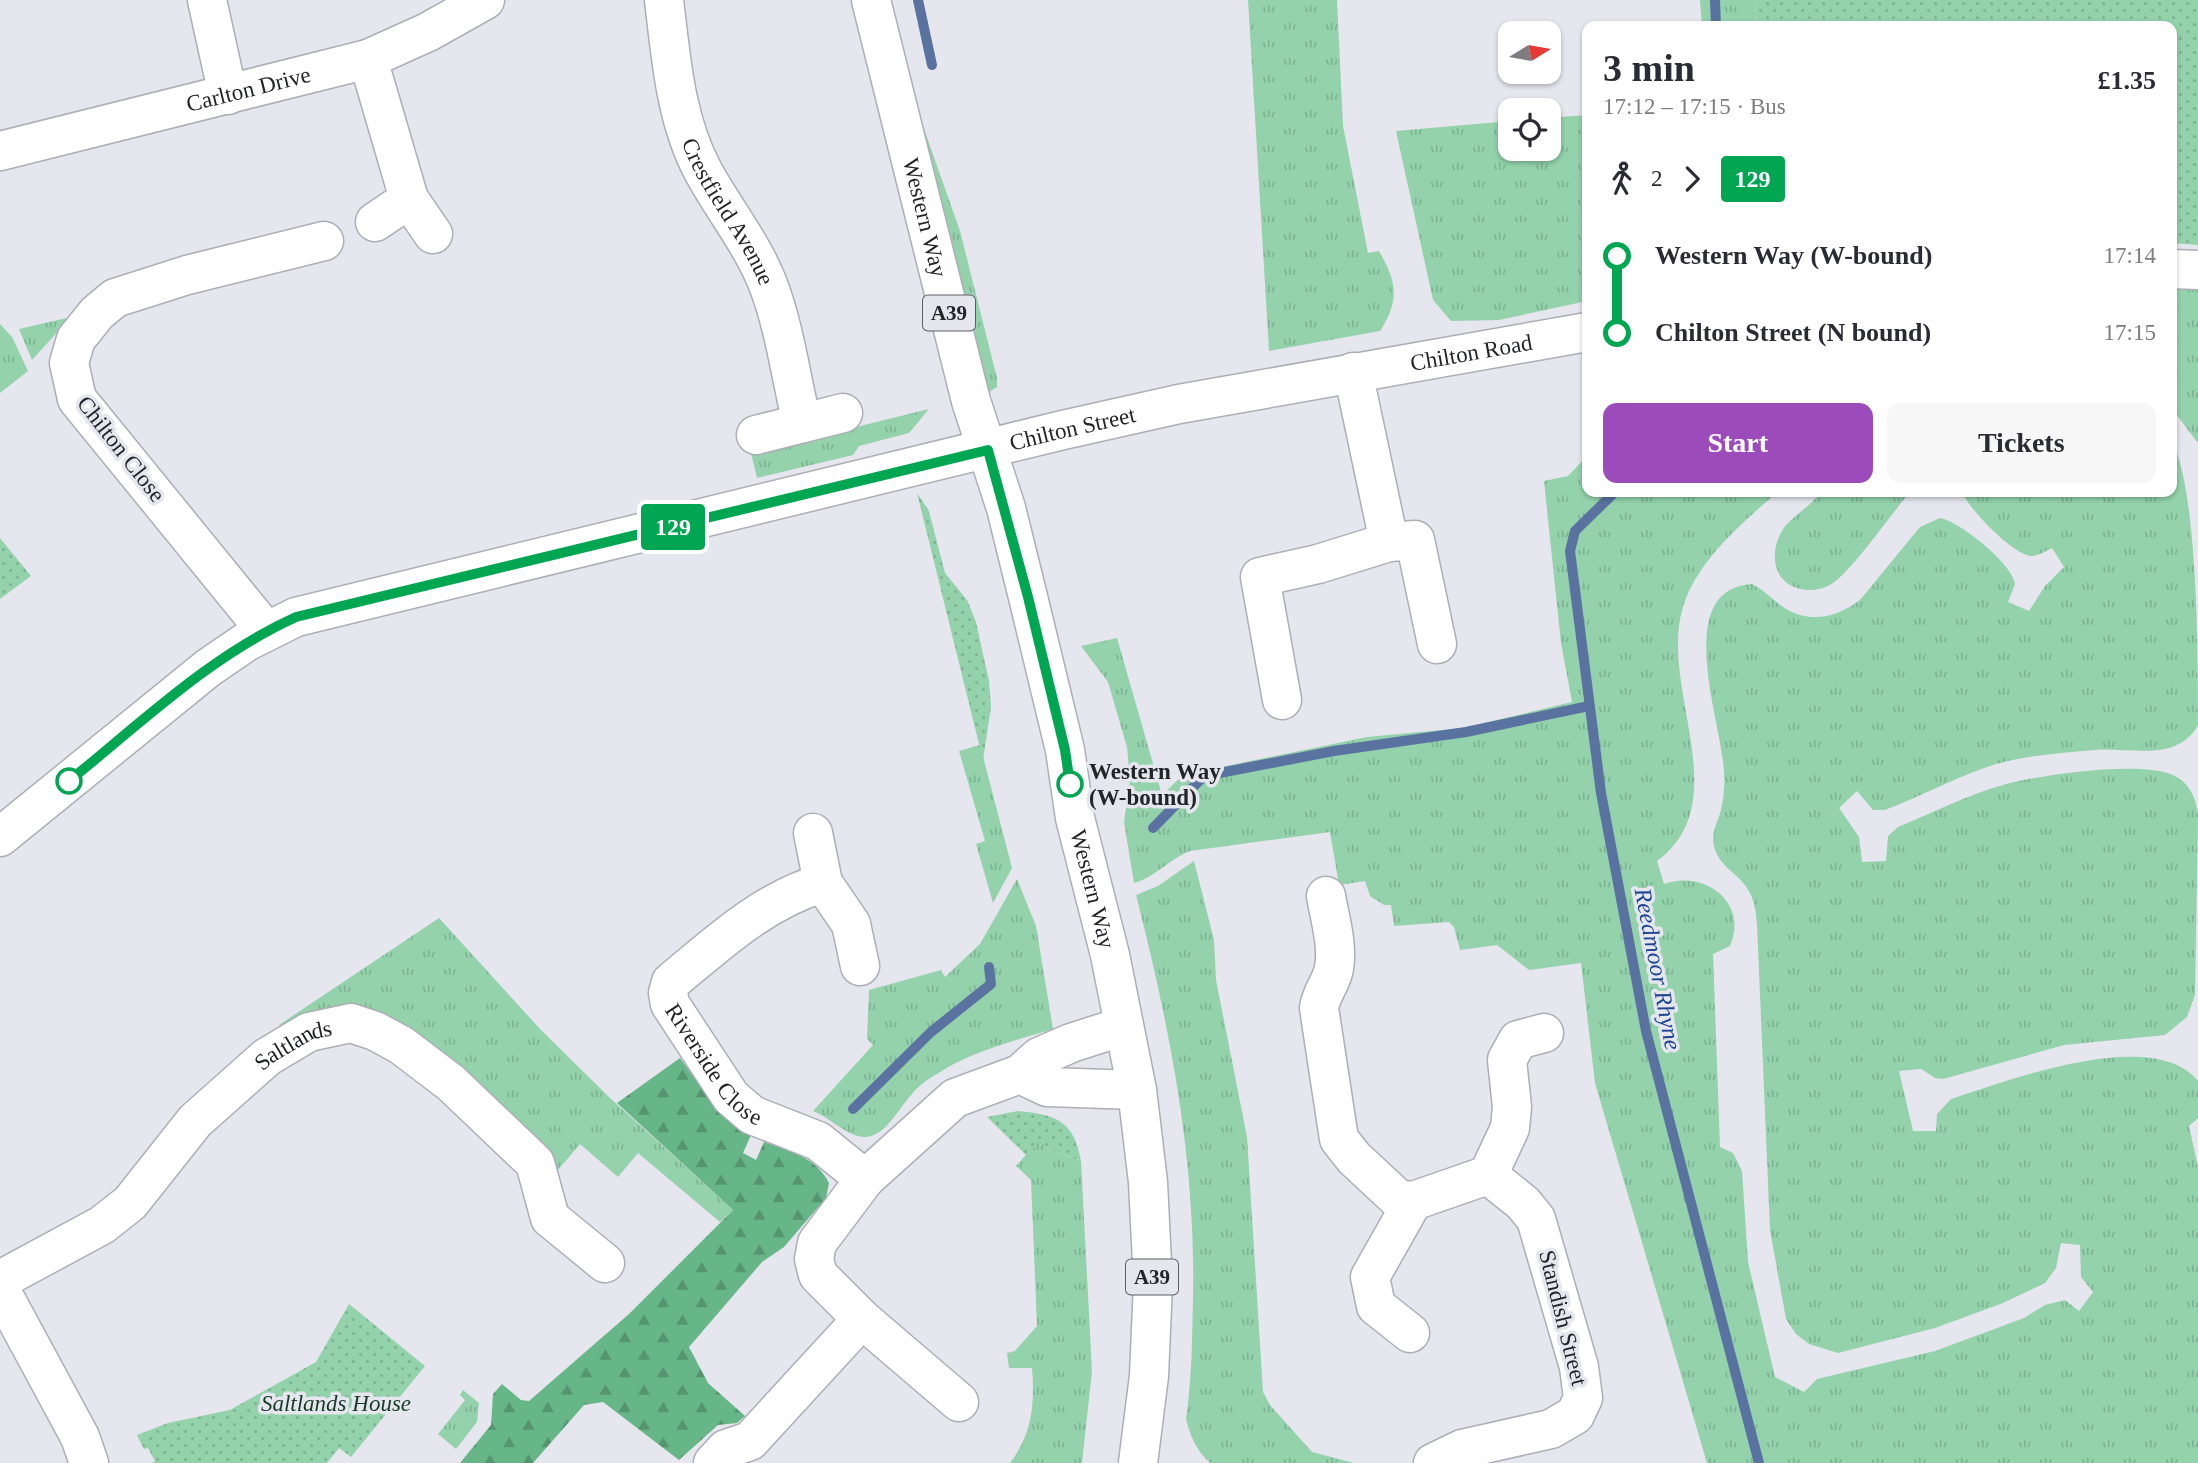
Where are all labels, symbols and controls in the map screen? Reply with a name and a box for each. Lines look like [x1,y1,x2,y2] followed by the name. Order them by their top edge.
[1498,21,1561,84] north arrow
[1498,21,1561,161] map controls
[1603,47,1695,89] text: 3 min
[184,61,313,116] street label: Carlton Drive
[2098,66,2156,95] text: £1.35
[1603,94,1786,119] text: 17:12 – 17:15 · Bus
[1498,98,1561,161] button: locate
[677,134,779,288] street label: Crestfield Avenue
[898,155,952,280] street label: Western Way
[1603,160,1641,198] icon: walk
[1673,160,1711,198] icon: forward
[1651,166,1663,191] text: 2
[1735,166,1771,192] text: 129
[1655,241,1932,270] text: Western Way (W-bound)
[2104,243,2156,268] text: 17:14
[923,296,975,330] road number: A39
[1655,318,1931,347] text: Chilton Street (N bound)
[2104,320,2156,345] text: 17:15
[1408,329,1535,375] street label: Chilton Road
[72,391,170,507] street label: Chilton Close
[1007,402,1138,455] street label: Chilton Street
[1603,403,1873,483] button: Start
[1887,403,2156,483] button: Tickets
[633,504,713,550] line badge: 129
[655,514,691,540] text: 129
[1089,759,1221,810] place label: Western Way (W-bound)
[56,768,82,794] unlabelled marker
[1057,771,1083,797] marker: Western Way (W-bound)
[1066,827,1120,952] street label: Western Way
[1629,885,1687,1053] water label: Reedmoor Rhyne
[661,999,765,1130] street label: Riverside Close
[249,1015,334,1075] street label: Saltlands
[1534,1248,1592,1389] street label: Standish Street
[1126,1260,1178,1294] road number: A39
[261,1391,411,1416] park label: Saltlands House

